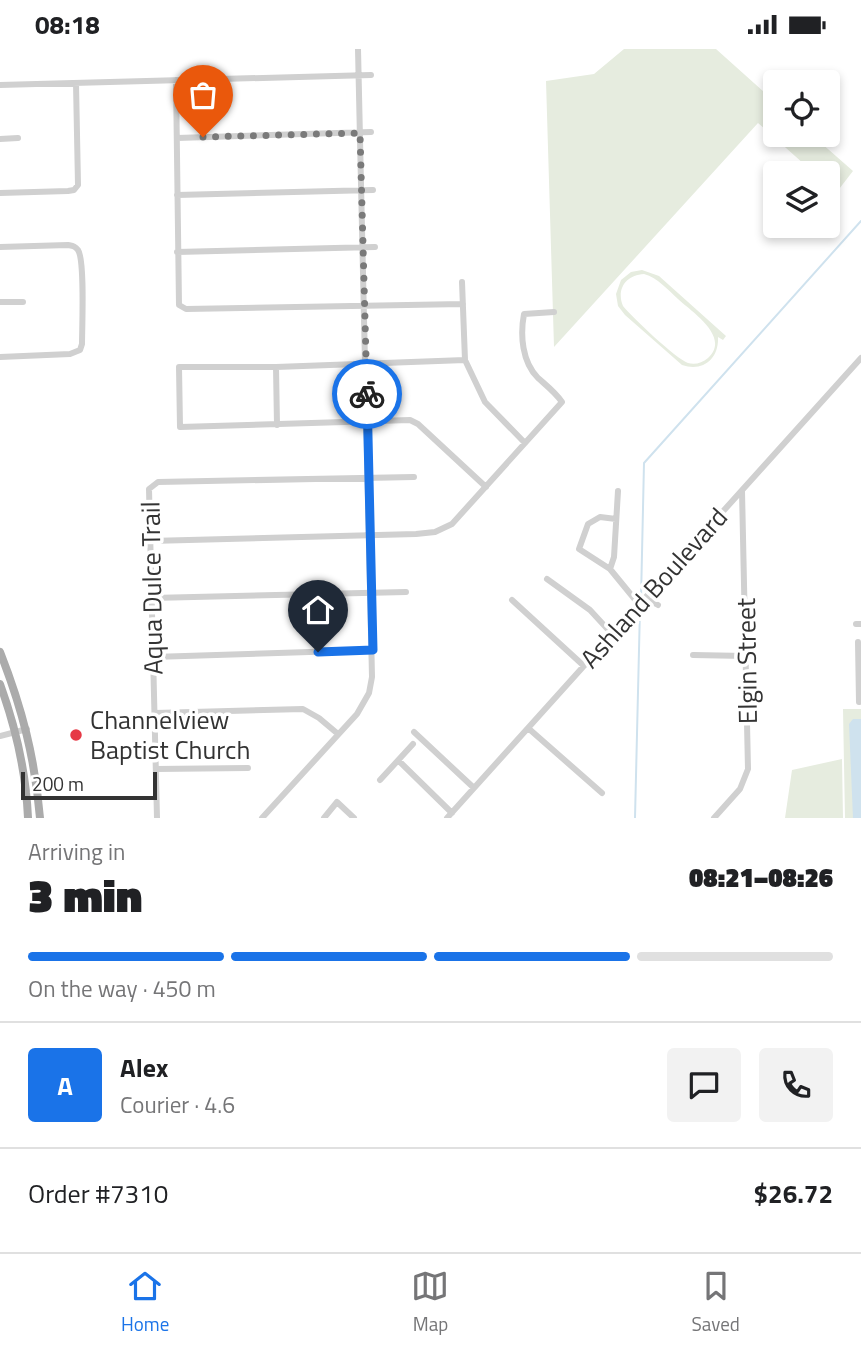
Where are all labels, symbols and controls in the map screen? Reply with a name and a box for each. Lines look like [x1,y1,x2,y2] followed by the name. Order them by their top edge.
[35,5,100,44] text: 08:18
[173,65,233,137] pin
[763,70,840,238] map controls
[763,70,840,147] button: locate
[184,76,222,114] icon: bag
[763,161,840,238] button: layers
[332,359,402,429] courier
[348,375,386,413] icon: bike
[571,499,736,677] street label: Ashland Boulevard
[130,501,173,675] street label: Aqua Dulce Trail
[288,580,348,652] pin
[299,591,337,629] icon: home
[726,598,767,724] street label: Elgin Street
[90,700,250,769] place label: Channelview Baptist Church
[68,727,84,743] marker: Channelview Baptist Church
[21,769,158,801] scale bar
[32,769,84,798] text: 200 m
[28,834,125,869] text: Arriving in
[689,858,833,897] text: 08:21–08:26
[28,860,142,930] text: 3 min
[28,971,216,1006] text: On the way · 450 m
[120,1048,168,1087] text: Alex
[667,1048,741,1122] button: chat
[759,1048,833,1122] button: phone
[57,1066,73,1105] text: A
[120,1087,235,1122] text: Courier · 4.6
[28,1174,168,1213] text: Order #7310
[754,1174,833,1213] text: $26.72
[121,1267,169,1338] tab: Home
[411,1267,449,1338] tab: Map
[692,1267,740,1338] tab: Saved

